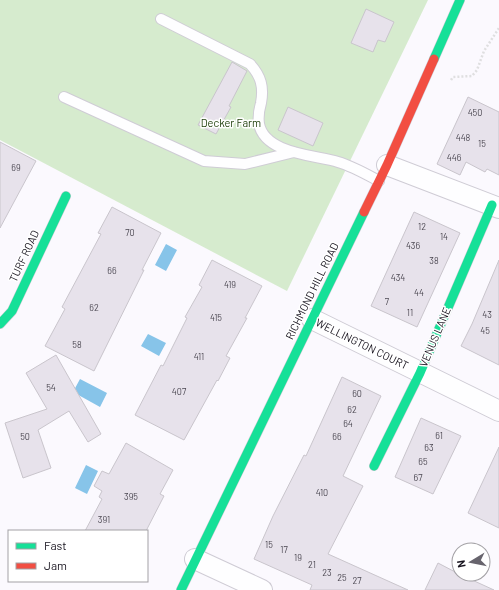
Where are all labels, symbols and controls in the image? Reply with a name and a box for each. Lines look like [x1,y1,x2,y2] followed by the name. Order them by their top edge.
[468,107,482,118] house number: 450
[201,116,261,129] park label: Decker Farm
[456,132,471,143] house number: 448
[478,138,486,149] house number: 15
[447,152,462,163] house number: 446
[11,162,21,173] house number: 69
[418,221,426,232] house number: 12
[125,227,135,238] house number: 70
[6,228,41,284] street label: TURF ROAD
[440,231,448,242] house number: 14
[282,240,341,341] street label: RICHMOND HILL ROAD
[406,240,420,251] house number: 436
[429,255,439,266] house number: 38
[107,265,117,276] house number: 66
[391,272,405,283] house number: 434
[224,279,236,290] house number: 419
[414,287,424,298] house number: 44
[385,296,390,307] house number: 7
[89,302,99,313] house number: 62
[416,305,453,369] street label: VENUS LANE
[407,307,413,318] house number: 11
[482,309,492,320] house number: 43
[210,312,222,323] house number: 415
[314,315,411,372] street label: WELLINGTON COURT
[480,325,490,336] house number: 45
[72,339,82,350] house number: 58
[194,351,204,362] house number: 411
[46,382,56,393] house number: 54
[172,386,187,397] house number: 407
[352,388,362,399] house number: 60
[347,404,357,415] house number: 62
[343,418,353,429] house number: 64
[435,430,443,441] house number: 61
[20,431,30,442] house number: 50
[332,431,342,442] house number: 66
[424,442,434,453] house number: 63
[418,456,428,467] house number: 65
[414,472,423,483] house number: 67
[316,487,328,498] house number: 410
[124,491,138,502] house number: 395
[98,514,110,525] house number: 391
[8,530,148,582] legend
[44,538,67,552] text: Fast
[265,539,273,550] house number: 15
[451,542,491,582] north arrow
[280,544,288,555] house number: 17
[294,552,302,563] house number: 19
[44,558,67,572] text: Jam
[308,559,316,570] house number: 21
[454,559,468,569] text: N
[322,567,332,578] house number: 23
[337,572,347,583] house number: 25
[352,575,362,586] house number: 27

